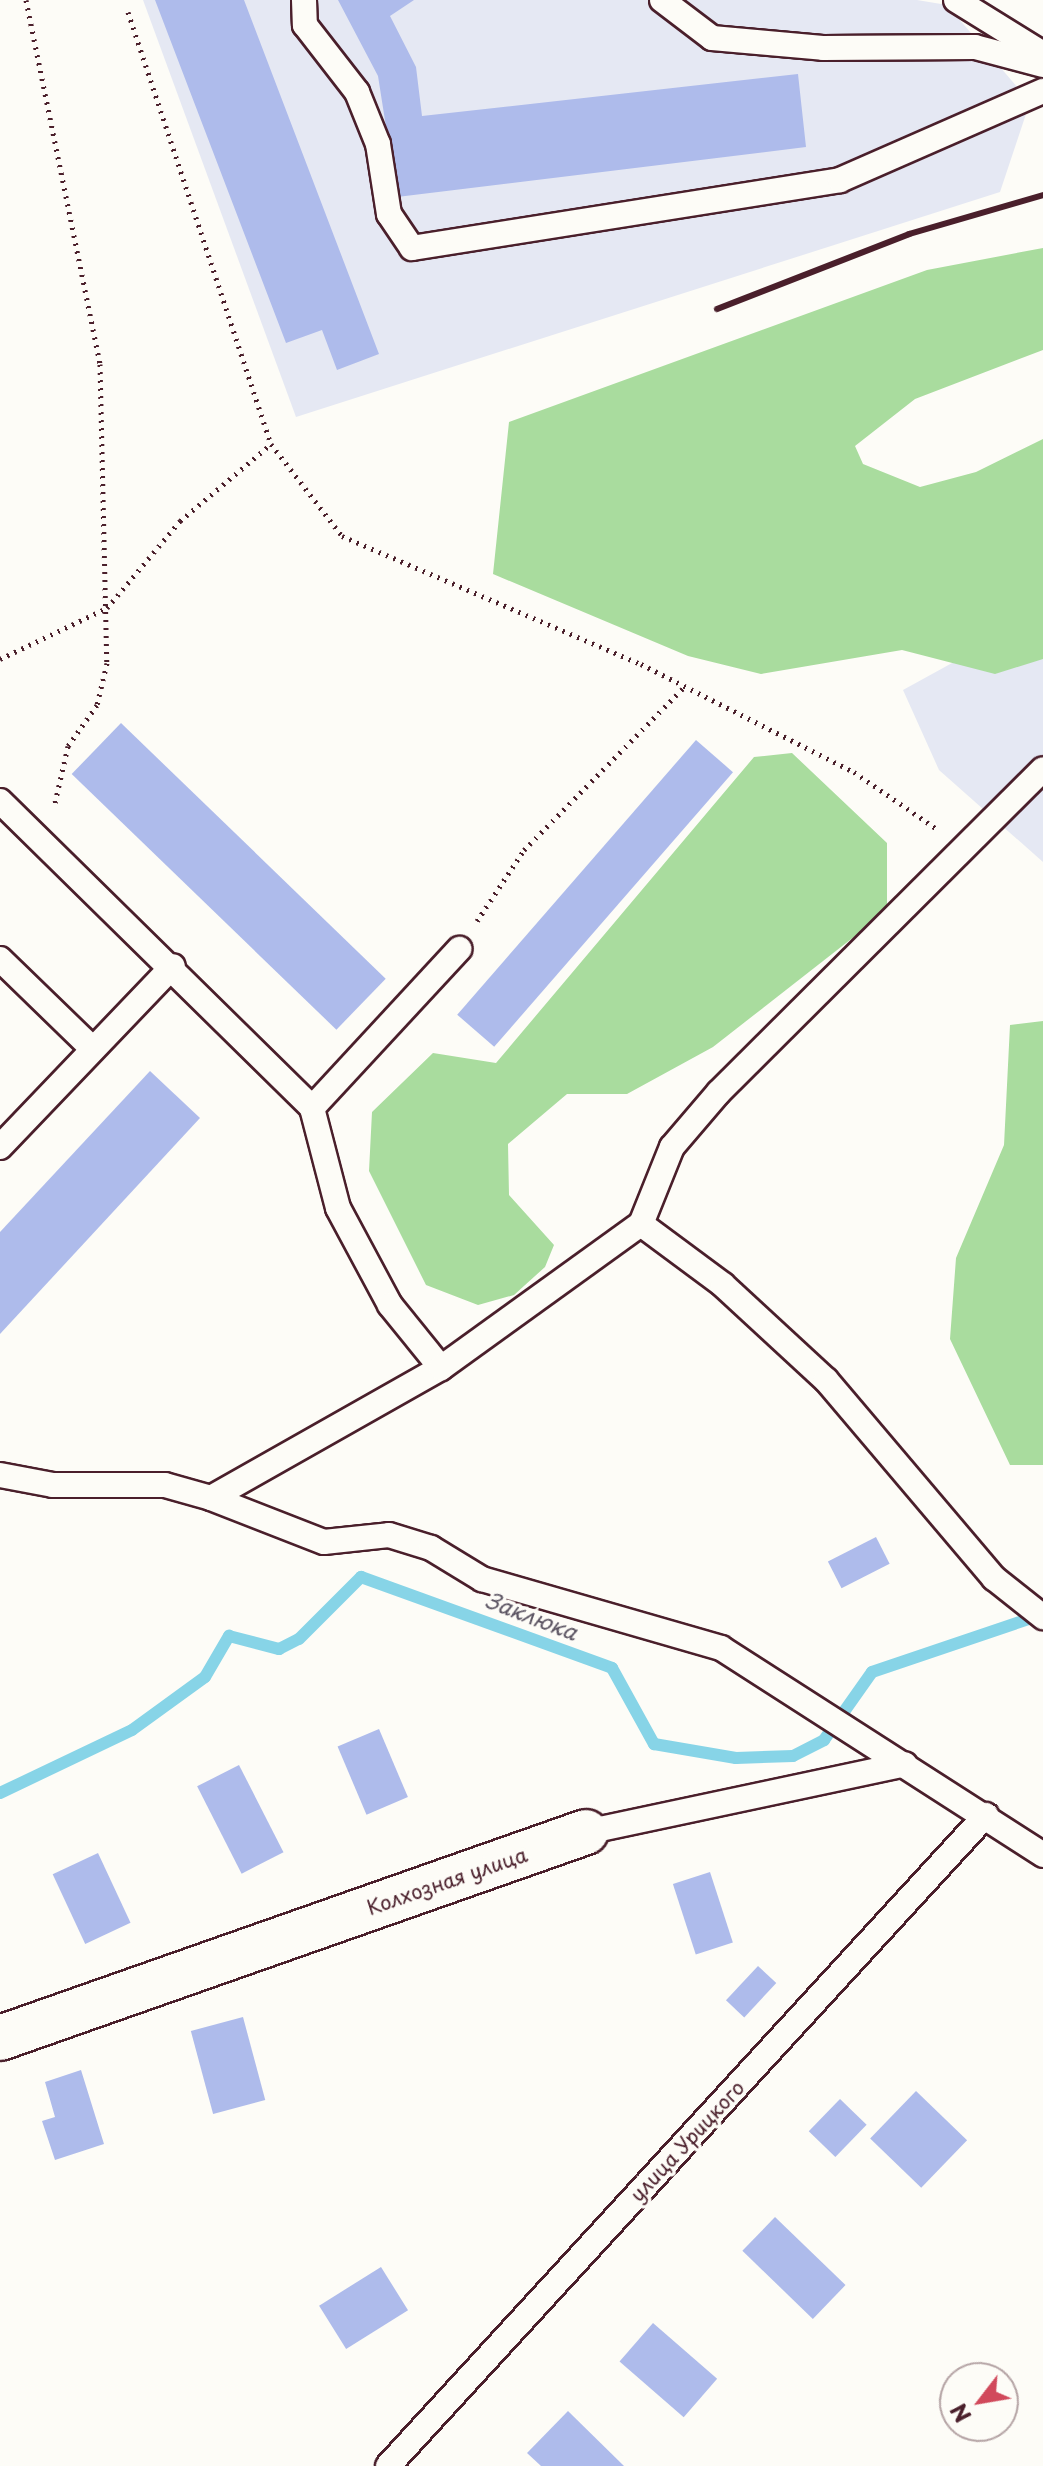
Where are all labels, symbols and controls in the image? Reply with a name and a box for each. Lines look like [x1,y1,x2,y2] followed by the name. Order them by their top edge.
[483,1586,581,1644] water label: Заклюка
[363,1842,531,1920] street label: Колхозная улица
[624,2075,750,2207] street label: улица Урицкого
[939,2362,1019,2442] north arrow
[941,2398,978,2430] text: N

